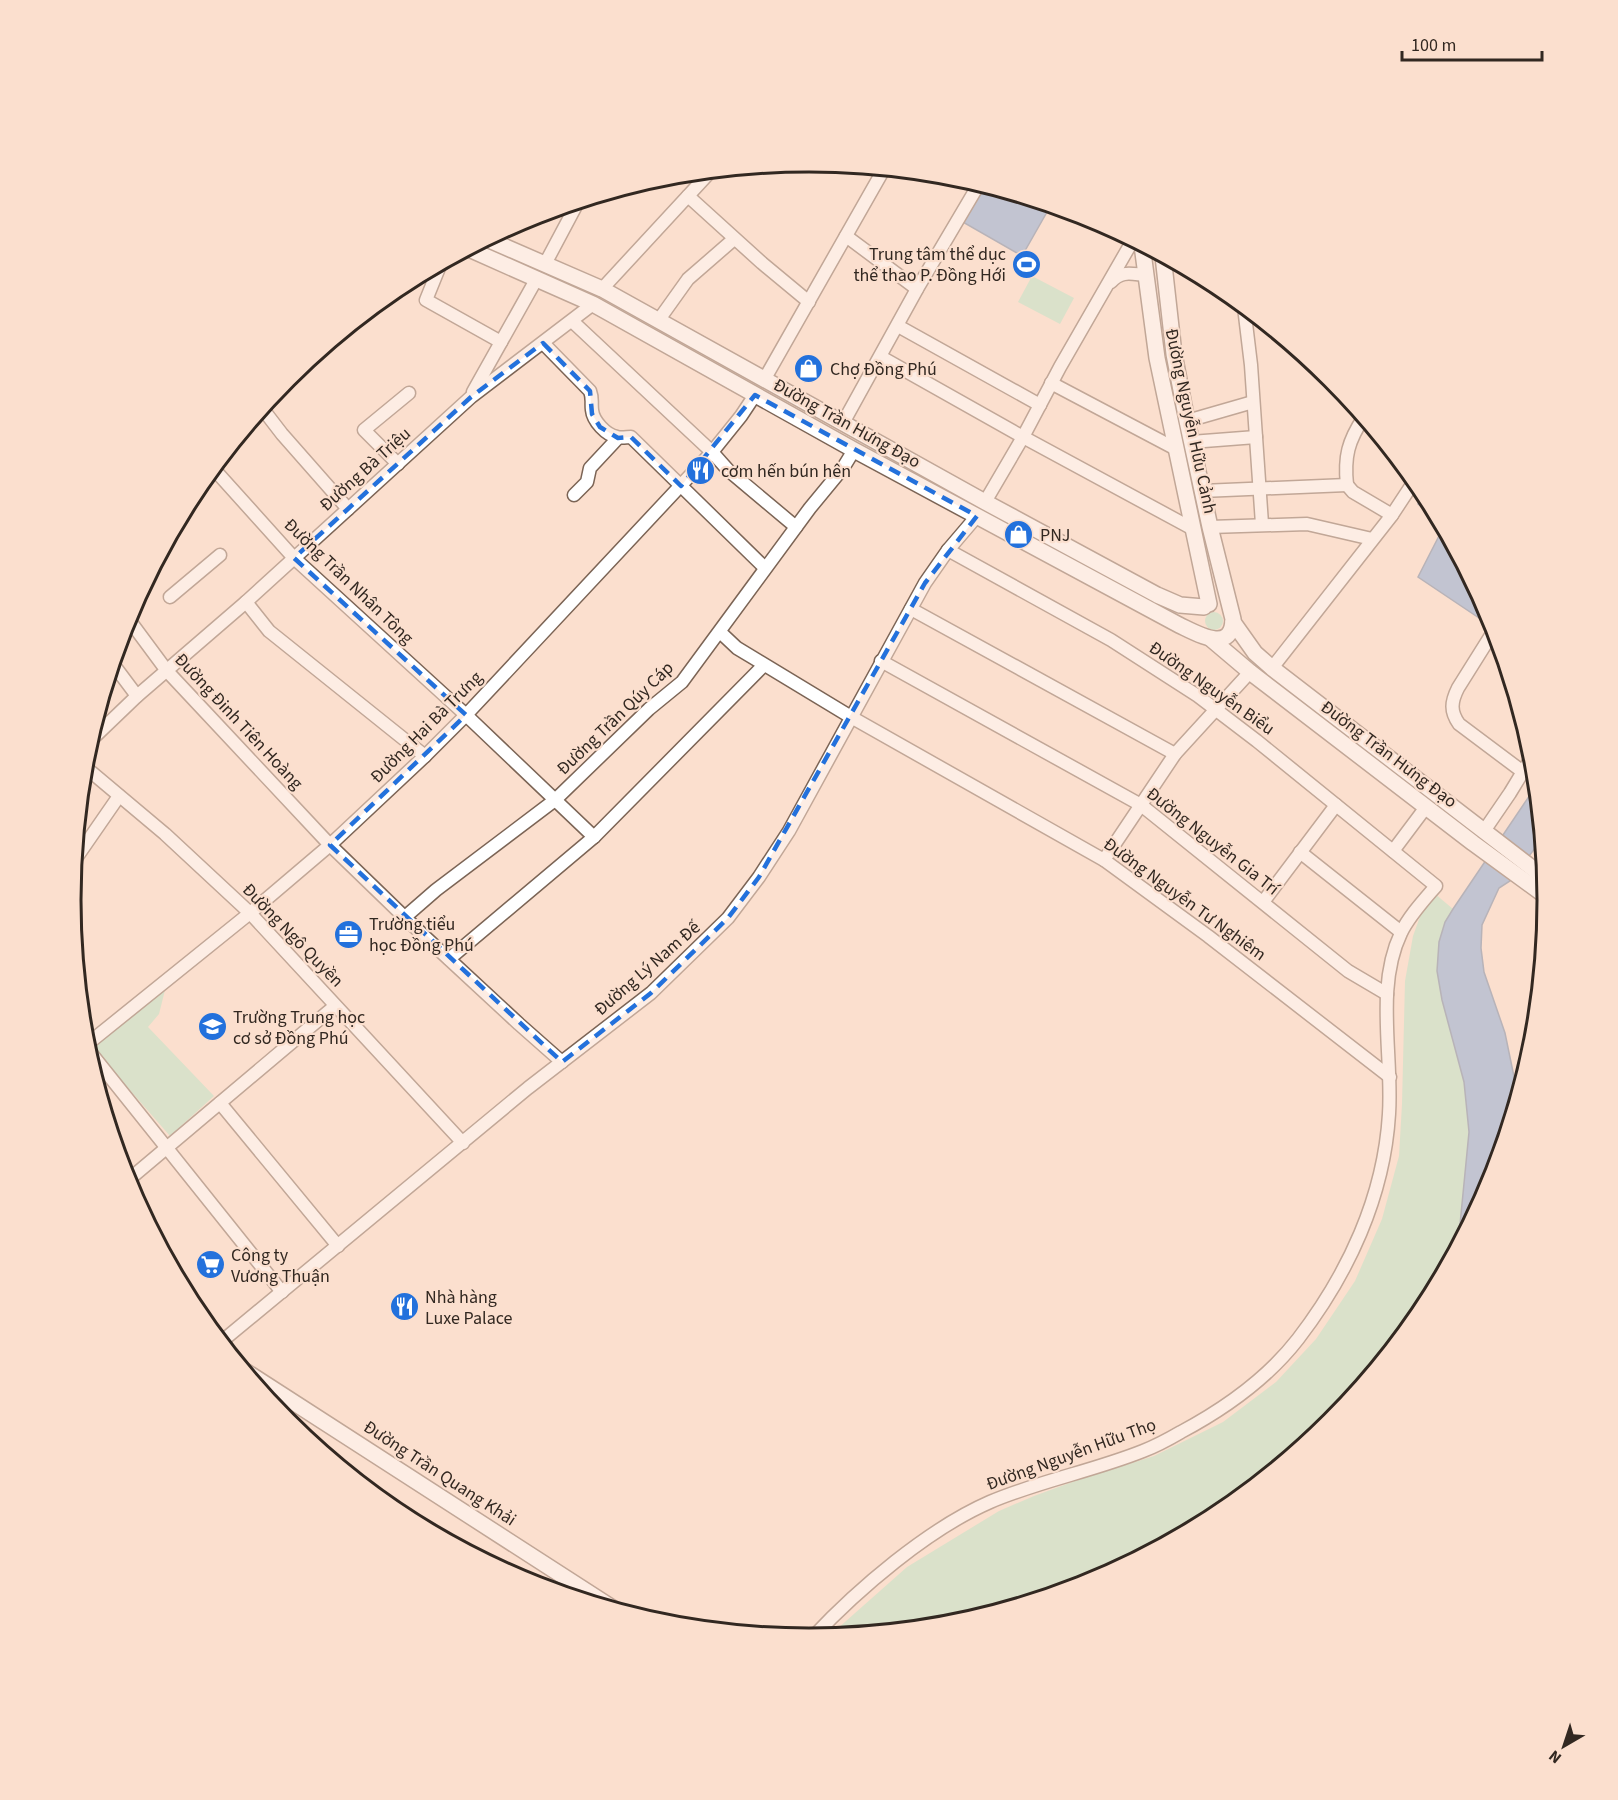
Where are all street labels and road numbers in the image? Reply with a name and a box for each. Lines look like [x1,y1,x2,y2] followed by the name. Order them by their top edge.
[1159,326,1222,516] street label: Đường Nguyễn Hữu Cảnh
[769,373,925,474] street label: Đường Trần Hưng Đạo
[314,422,416,517] street label: Đường Bà Triệu
[278,513,419,650] street label: Đường Trần Nhân Tông
[1144,636,1280,741] street label: Đường Nguyễn Biểu
[169,648,309,795] street label: Đường Đinh Tiên Hoàng
[551,656,679,781] street label: Đường Trần Qúy Cáp
[365,666,488,789] street label: Đường Hai Bà Trưng
[1315,695,1462,814] street label: Đường Trần Hưng Đạo
[1141,782,1285,902] street label: Đường Nguyễn Gia Trí
[1098,832,1271,967] street label: Đường Nguyễn Tư Nghiêm
[236,878,349,993] street label: Đường Ngô Quyền
[589,915,707,1022] street label: Đường Lý Nam Đế
[983,1412,1159,1497] street label: Đường Nguyễn Hữu Thọ
[358,1415,521,1532] street label: Đường Trần Quang Khải

